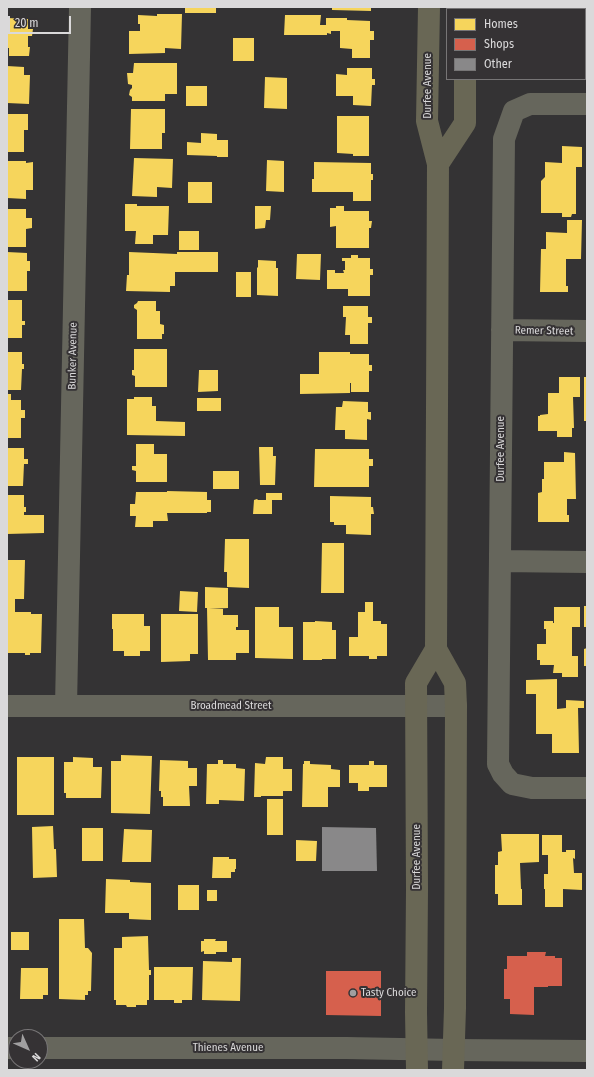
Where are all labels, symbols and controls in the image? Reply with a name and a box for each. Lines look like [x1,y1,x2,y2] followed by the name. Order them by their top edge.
[10,8,73,34] scale bar
[446,8,586,80] legend
[15,16,39,30] text: 20 m
[484,17,518,31] text: Homes
[484,37,514,51] text: Shops
[421,53,435,119] street label: Durfee Avenue
[484,57,512,71] text: Other
[66,322,80,390] street label: Bunker Avenue
[515,324,573,338] street label: Remer Street
[494,416,508,482] street label: Durfee Avenue
[190,699,272,713] street label: Broadmead Street
[410,824,424,890] street label: Durfee Avenue
[361,986,416,1000] place label: Tasty Choice
[348,988,358,998] marker: Tasty Choice
[8,1029,48,1069] north arrow
[193,1041,263,1055] street label: Thienes Avenue
[29,1050,43,1064] text: N

